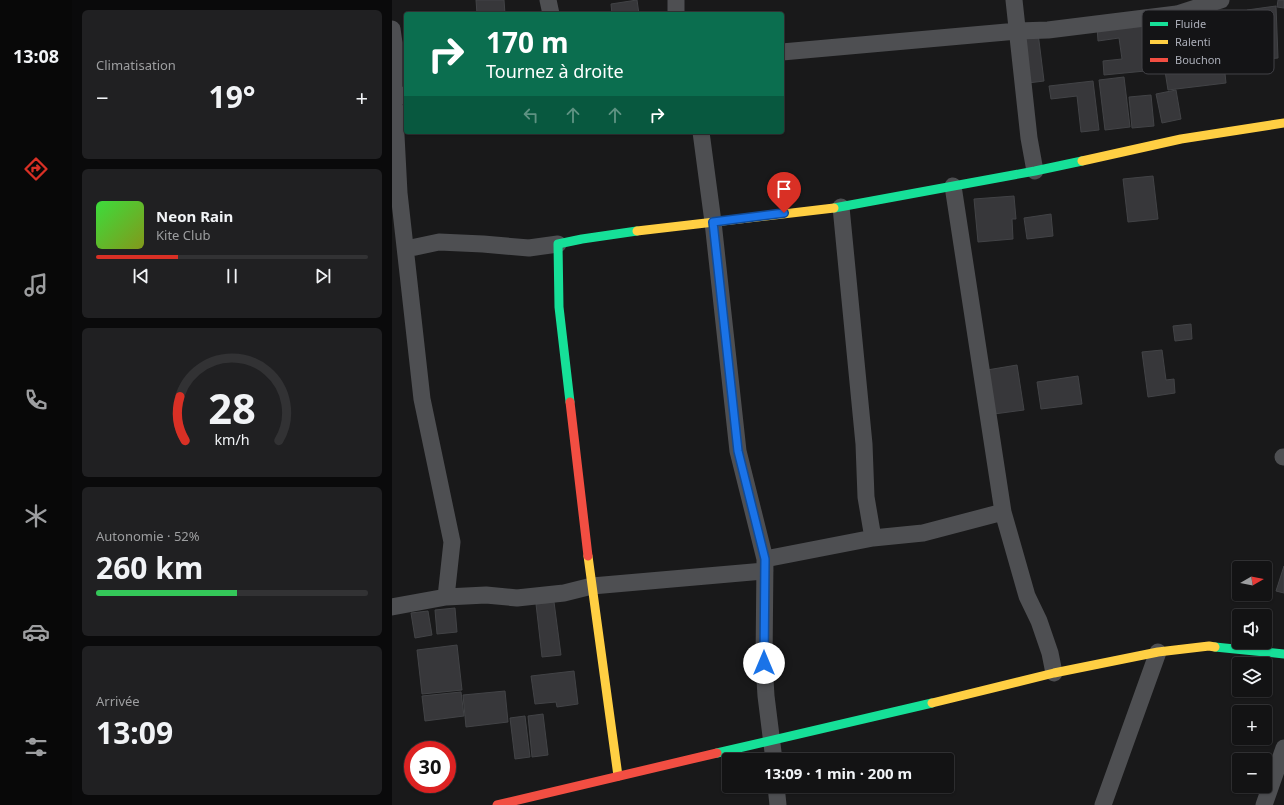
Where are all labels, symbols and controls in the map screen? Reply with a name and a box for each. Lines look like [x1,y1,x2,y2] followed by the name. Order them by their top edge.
[1142,10,1274,74] legend
[1175,16,1206,31] text: Fluide
[486,23,569,61] text: 170 m
[420,28,472,80] icon: right
[1175,34,1211,49] text: Ralenti
[13,44,59,68] text: 13:08
[1175,52,1221,67] text: Bouchon
[96,56,176,74] text: Climatisation
[486,59,624,83] text: Tournez à droite
[208,76,256,117] text: 19°
[96,82,109,112] text: −
[355,82,368,112] text: +
[520,104,542,126] icon: left
[562,104,584,126] icon: ahead
[604,104,626,126] icon: ahead
[646,104,668,126] icon: right
[22,155,50,183] icon: directions
[767,172,801,213] pin
[773,178,795,200] icon: arrive
[156,206,233,226] text: Neon Rain
[156,226,210,244] text: Kite Club
[130,265,152,287] icon: previous
[221,265,243,287] icon: pause
[312,265,334,287] icon: next
[22,271,50,299] icon: music
[208,379,256,435] text: 28
[22,386,50,414] icon: phone
[214,429,250,448] text: km/h
[22,502,50,530] icon: climate
[96,527,200,545] text: Autonomie · 52%
[96,547,203,588] text: 260 km
[1232,561,1272,601] north arrow
[1232,561,1272,793] map controls
[1232,609,1272,649] button: sound
[22,618,50,646] icon: car
[743,642,785,684] position arrow
[1232,657,1272,697] button: layers
[96,692,140,710] text: Arrivée
[1232,705,1272,745] button: +
[96,712,173,753] text: 13:09
[22,733,50,761] icon: filters
[404,741,456,793] speed limit sign: 30
[1232,753,1272,793] button: −
[764,763,912,783] text: 13:09 · 1 min · 200 m

